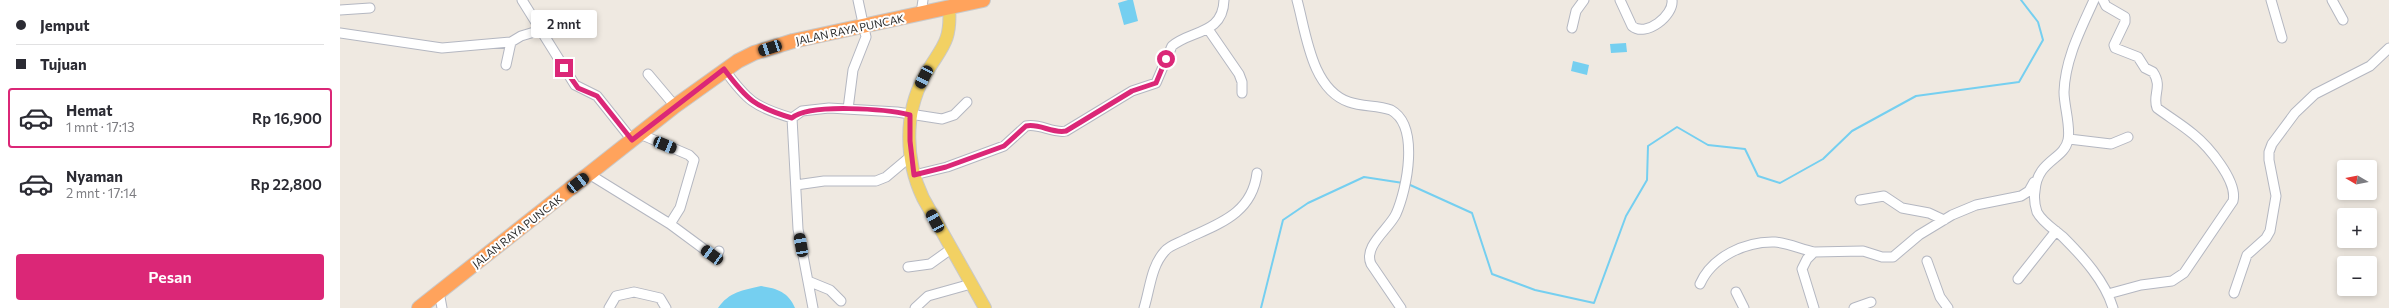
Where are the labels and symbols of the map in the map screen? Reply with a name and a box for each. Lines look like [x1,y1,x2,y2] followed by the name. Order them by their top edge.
[531,10,597,38] callout: 2 mnt
[794,11,906,48] street label: JALAN RAYA PUNCAK
[757,39,783,57] car
[1157,50,1175,68] route start
[555,59,573,77] route end
[913,64,935,90] car
[652,135,678,155] car
[2337,160,2377,200] north arrow
[565,171,591,195] car
[469,191,566,271] street label: JALAN RAYA PUNCAK
[924,208,946,234] car
[793,232,809,258] car
[699,243,725,267] car

